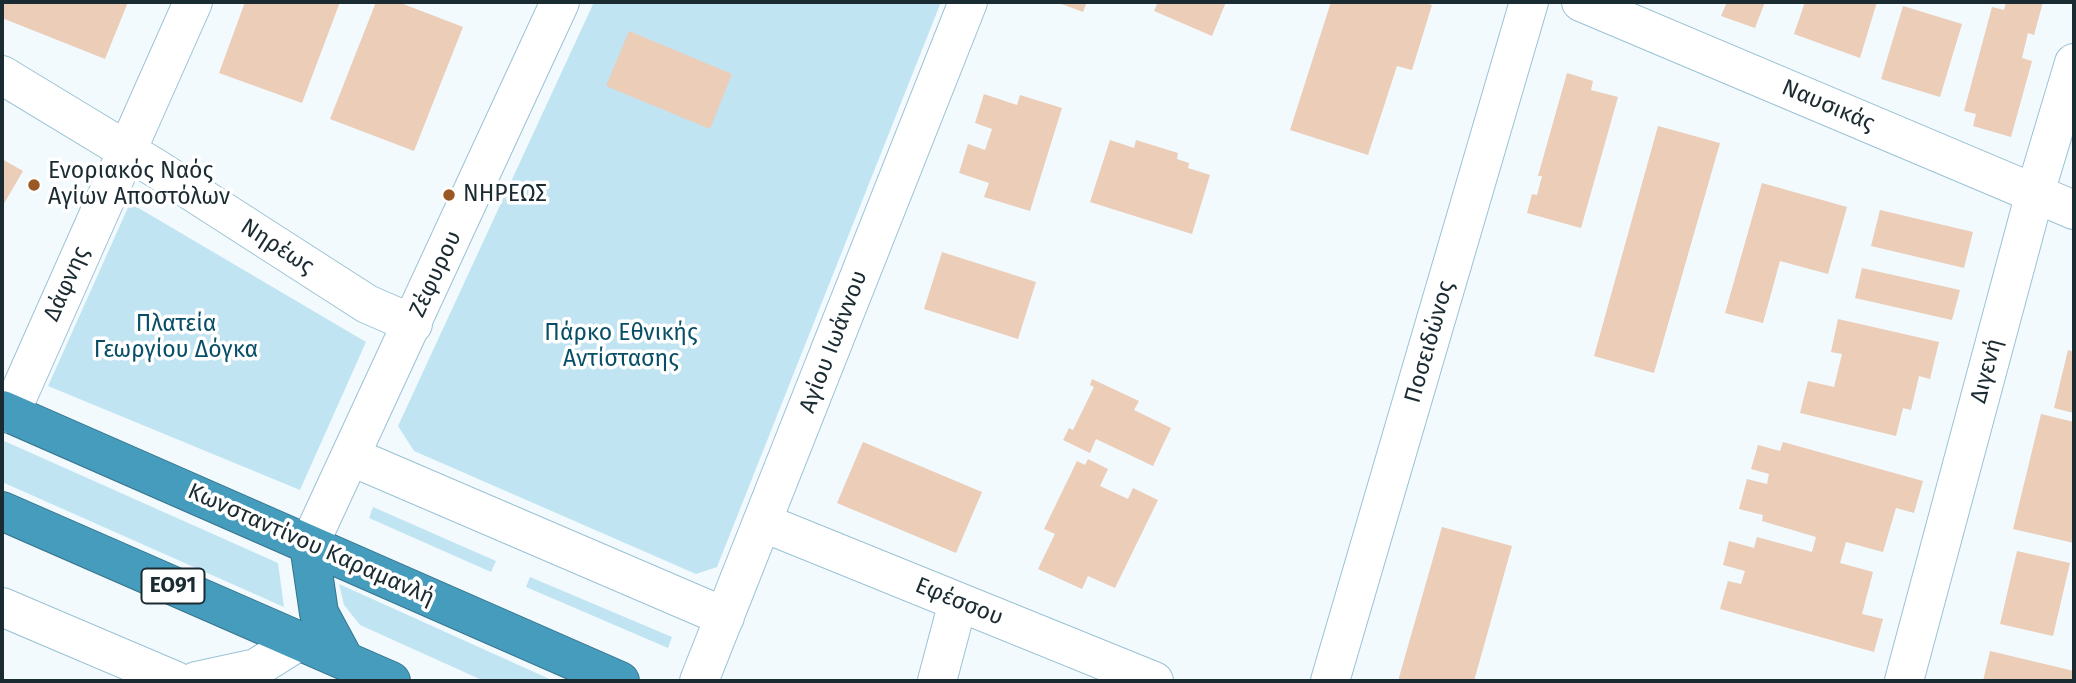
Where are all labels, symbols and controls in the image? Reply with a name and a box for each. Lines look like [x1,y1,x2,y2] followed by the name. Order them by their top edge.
[1777,74,1879,138] street label: Ναυσικάς
[48,158,230,212] place label: Ενοριακός Ναός Αγίων Αποστόλων
[26,177,42,193] marker: Ενοριακός Ναός Αγίων Αποστόλων
[463,181,547,209] place label: ΝΗΡΕΩΣ
[441,187,457,203] marker: ΝΗΡΕΩΣ
[235,213,319,281] street label: Νηρέως
[404,226,468,322] street label: Ζέφυρου
[38,242,96,326] street label: Δάφνης
[794,267,874,417] street label: Αγίου Ιωάννου
[1399,278,1461,406] street label: Ποσειδώνος
[94,311,258,365] park label: Πλατεία Γεωργίου Δόγκα
[544,320,698,374] park label: Πάρκο Εθνικής Αντίστασης
[1965,335,2009,407] street label: Διγενή
[183,478,439,612] street label: Κωνσταντίνου Καραμανλή
[142,568,204,604] road number: ΕΟ91
[911,572,1007,632] street label: Εφέσσου

